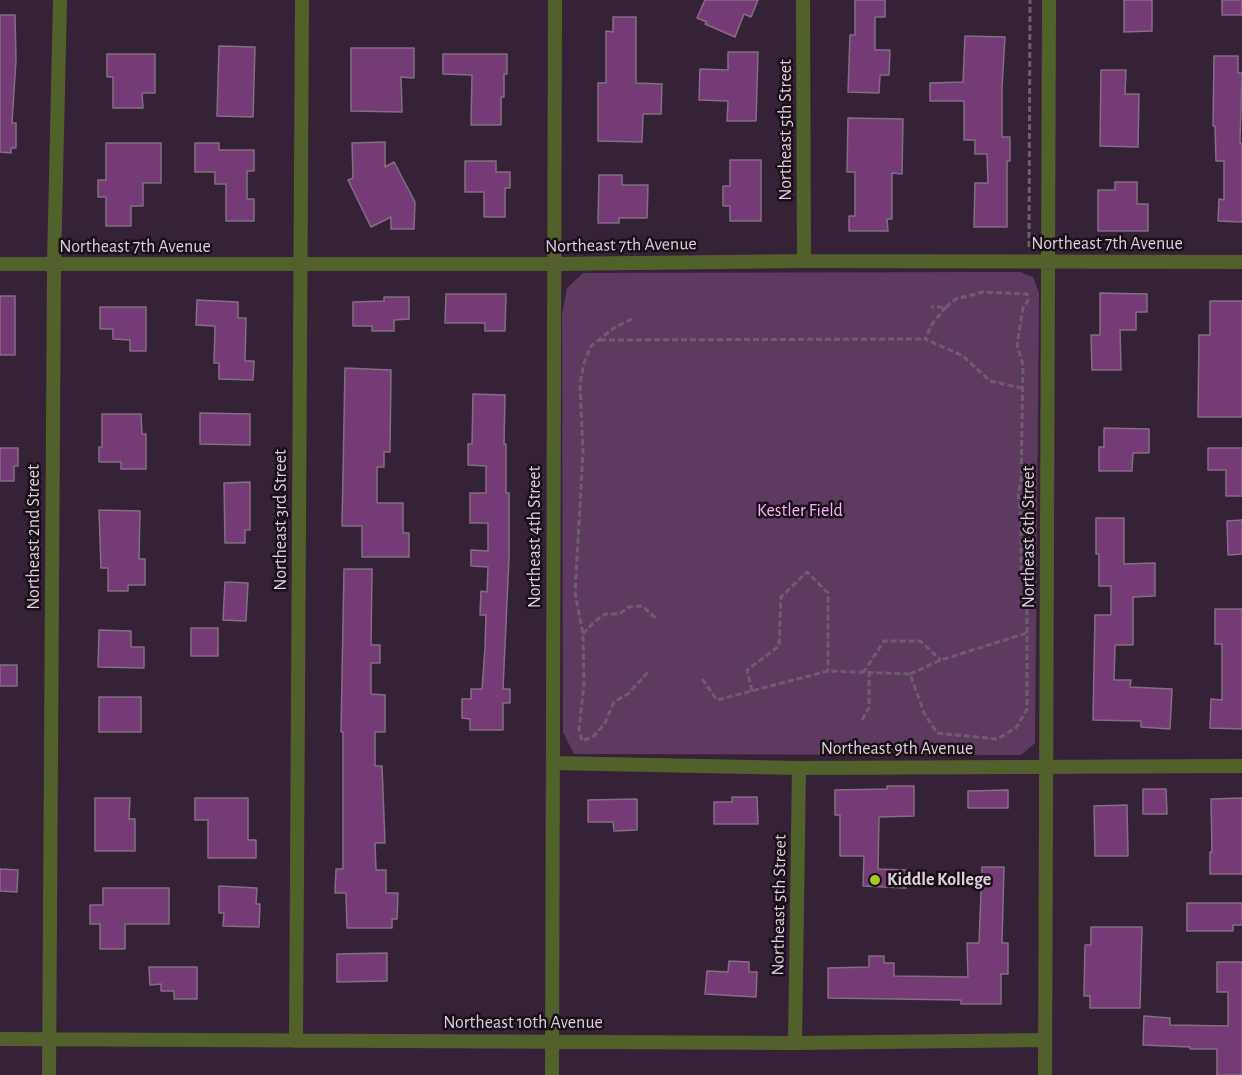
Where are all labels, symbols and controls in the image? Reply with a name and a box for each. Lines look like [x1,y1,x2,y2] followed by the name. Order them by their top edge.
[775,59,797,201] street label: Northeast 5th Street
[545,233,697,257] street label: Northeast 7th Avenue
[1031,233,1183,255] street label: Northeast 7th Avenue
[59,236,211,258] street label: Northeast 7th Avenue
[270,449,292,591] street label: Northeast 3rd Street
[23,464,45,610] street label: Northeast 2nd Street
[524,466,546,608] street label: Northeast 4th Street
[1018,466,1040,608] street label: Northeast 6th Street
[757,500,843,522] park label: Kestler Field
[821,738,973,760] street label: Northeast 9th Avenue
[767,834,791,976] street label: Northeast 5th Street
[887,869,991,891] place label: Kiddle Kollege
[868,873,882,887] marker: Kiddle Kollege
[443,1012,603,1034] street label: Northeast 10th Avenue

